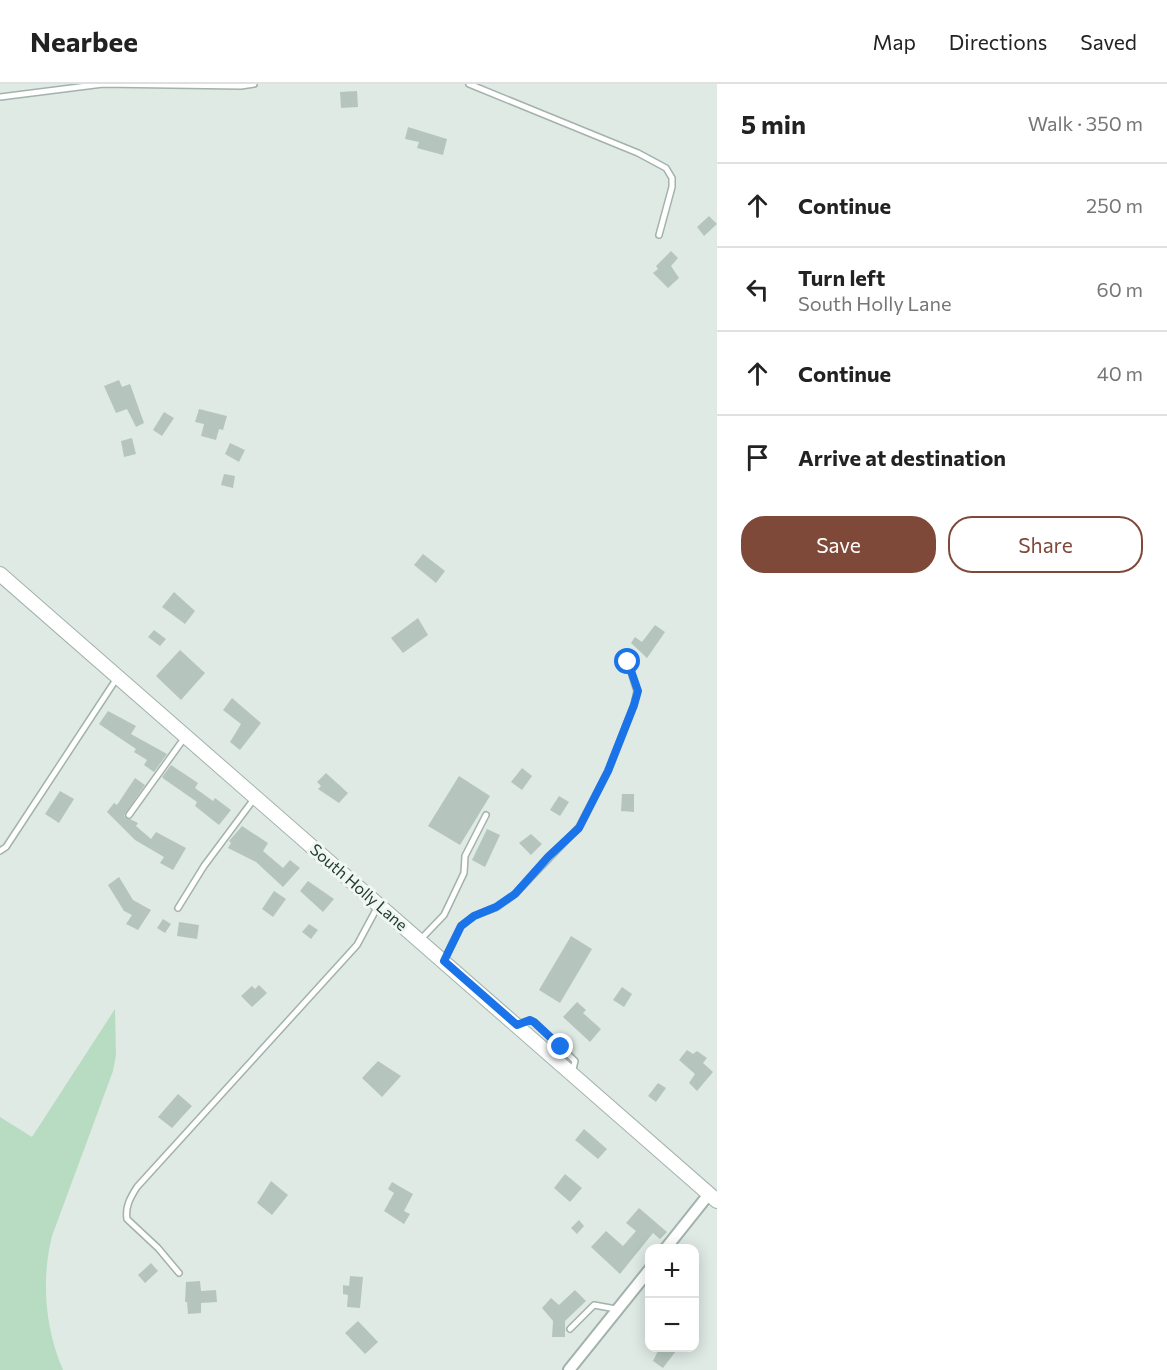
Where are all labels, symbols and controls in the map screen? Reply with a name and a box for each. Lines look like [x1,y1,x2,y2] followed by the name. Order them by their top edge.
[30,24,138,58] text: Nearbee
[873,29,916,54] text: Map
[949,29,1047,54] text: Directions
[1080,29,1137,54] text: Saved
[741,108,806,139] text: 5 min
[1028,111,1143,135] text: Walk · 350 m
[741,189,774,222] icon: ahead
[798,192,891,219] text: Continue
[1086,193,1143,217] text: 250 m
[798,264,885,291] text: Turn left
[741,273,774,306] icon: left
[1097,277,1143,301] text: 60 m
[798,291,952,315] text: South Holly Lane
[741,357,774,390] icon: ahead
[798,360,891,387] text: Continue
[1097,361,1143,385] text: 40 m
[741,441,774,474] icon: arrive
[798,444,1006,471] text: Arrive at destination
[741,516,936,573] button: Save
[948,516,1143,573] button: Share
[614,648,640,674] route start
[307,839,412,934] street label: South Holly Lane
[547,1033,573,1059] route end
[645,1244,699,1352] map controls
[645,1244,699,1298] button: +
[645,1298,699,1352] button: −

